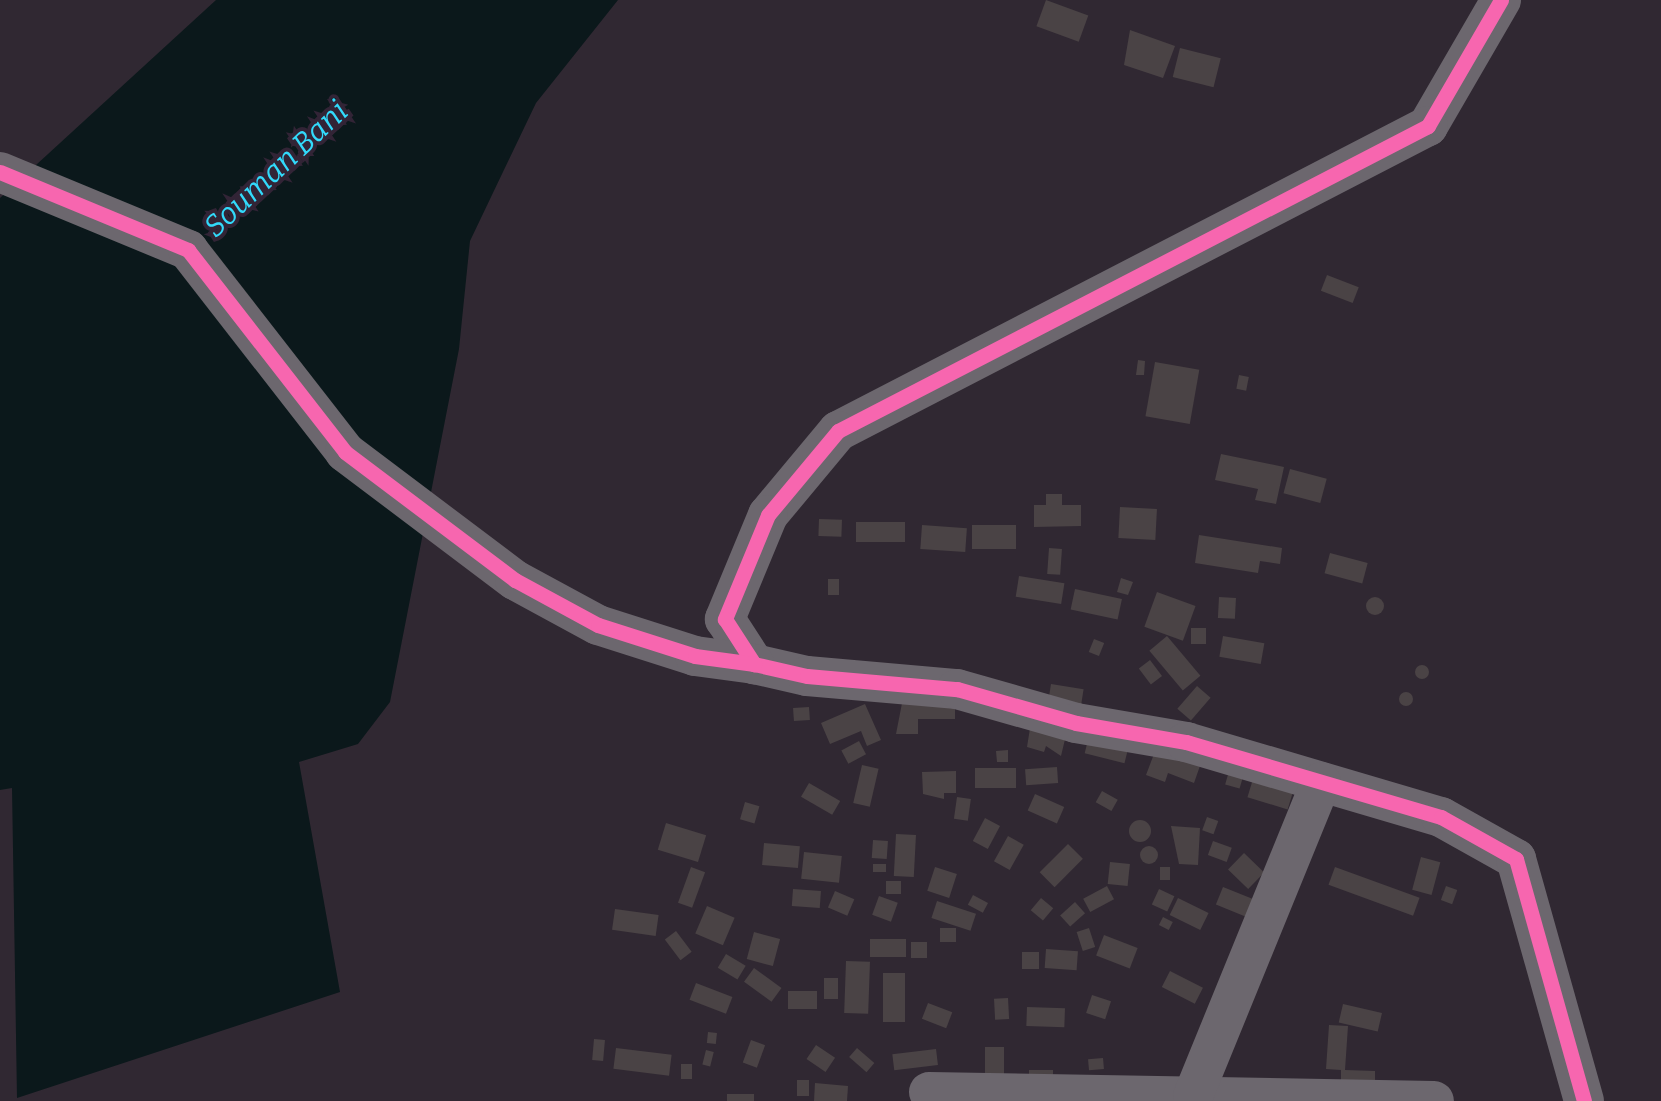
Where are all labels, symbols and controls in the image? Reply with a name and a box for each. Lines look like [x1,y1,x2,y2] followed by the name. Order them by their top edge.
[197,93,355,245] water label: Souman Bani

